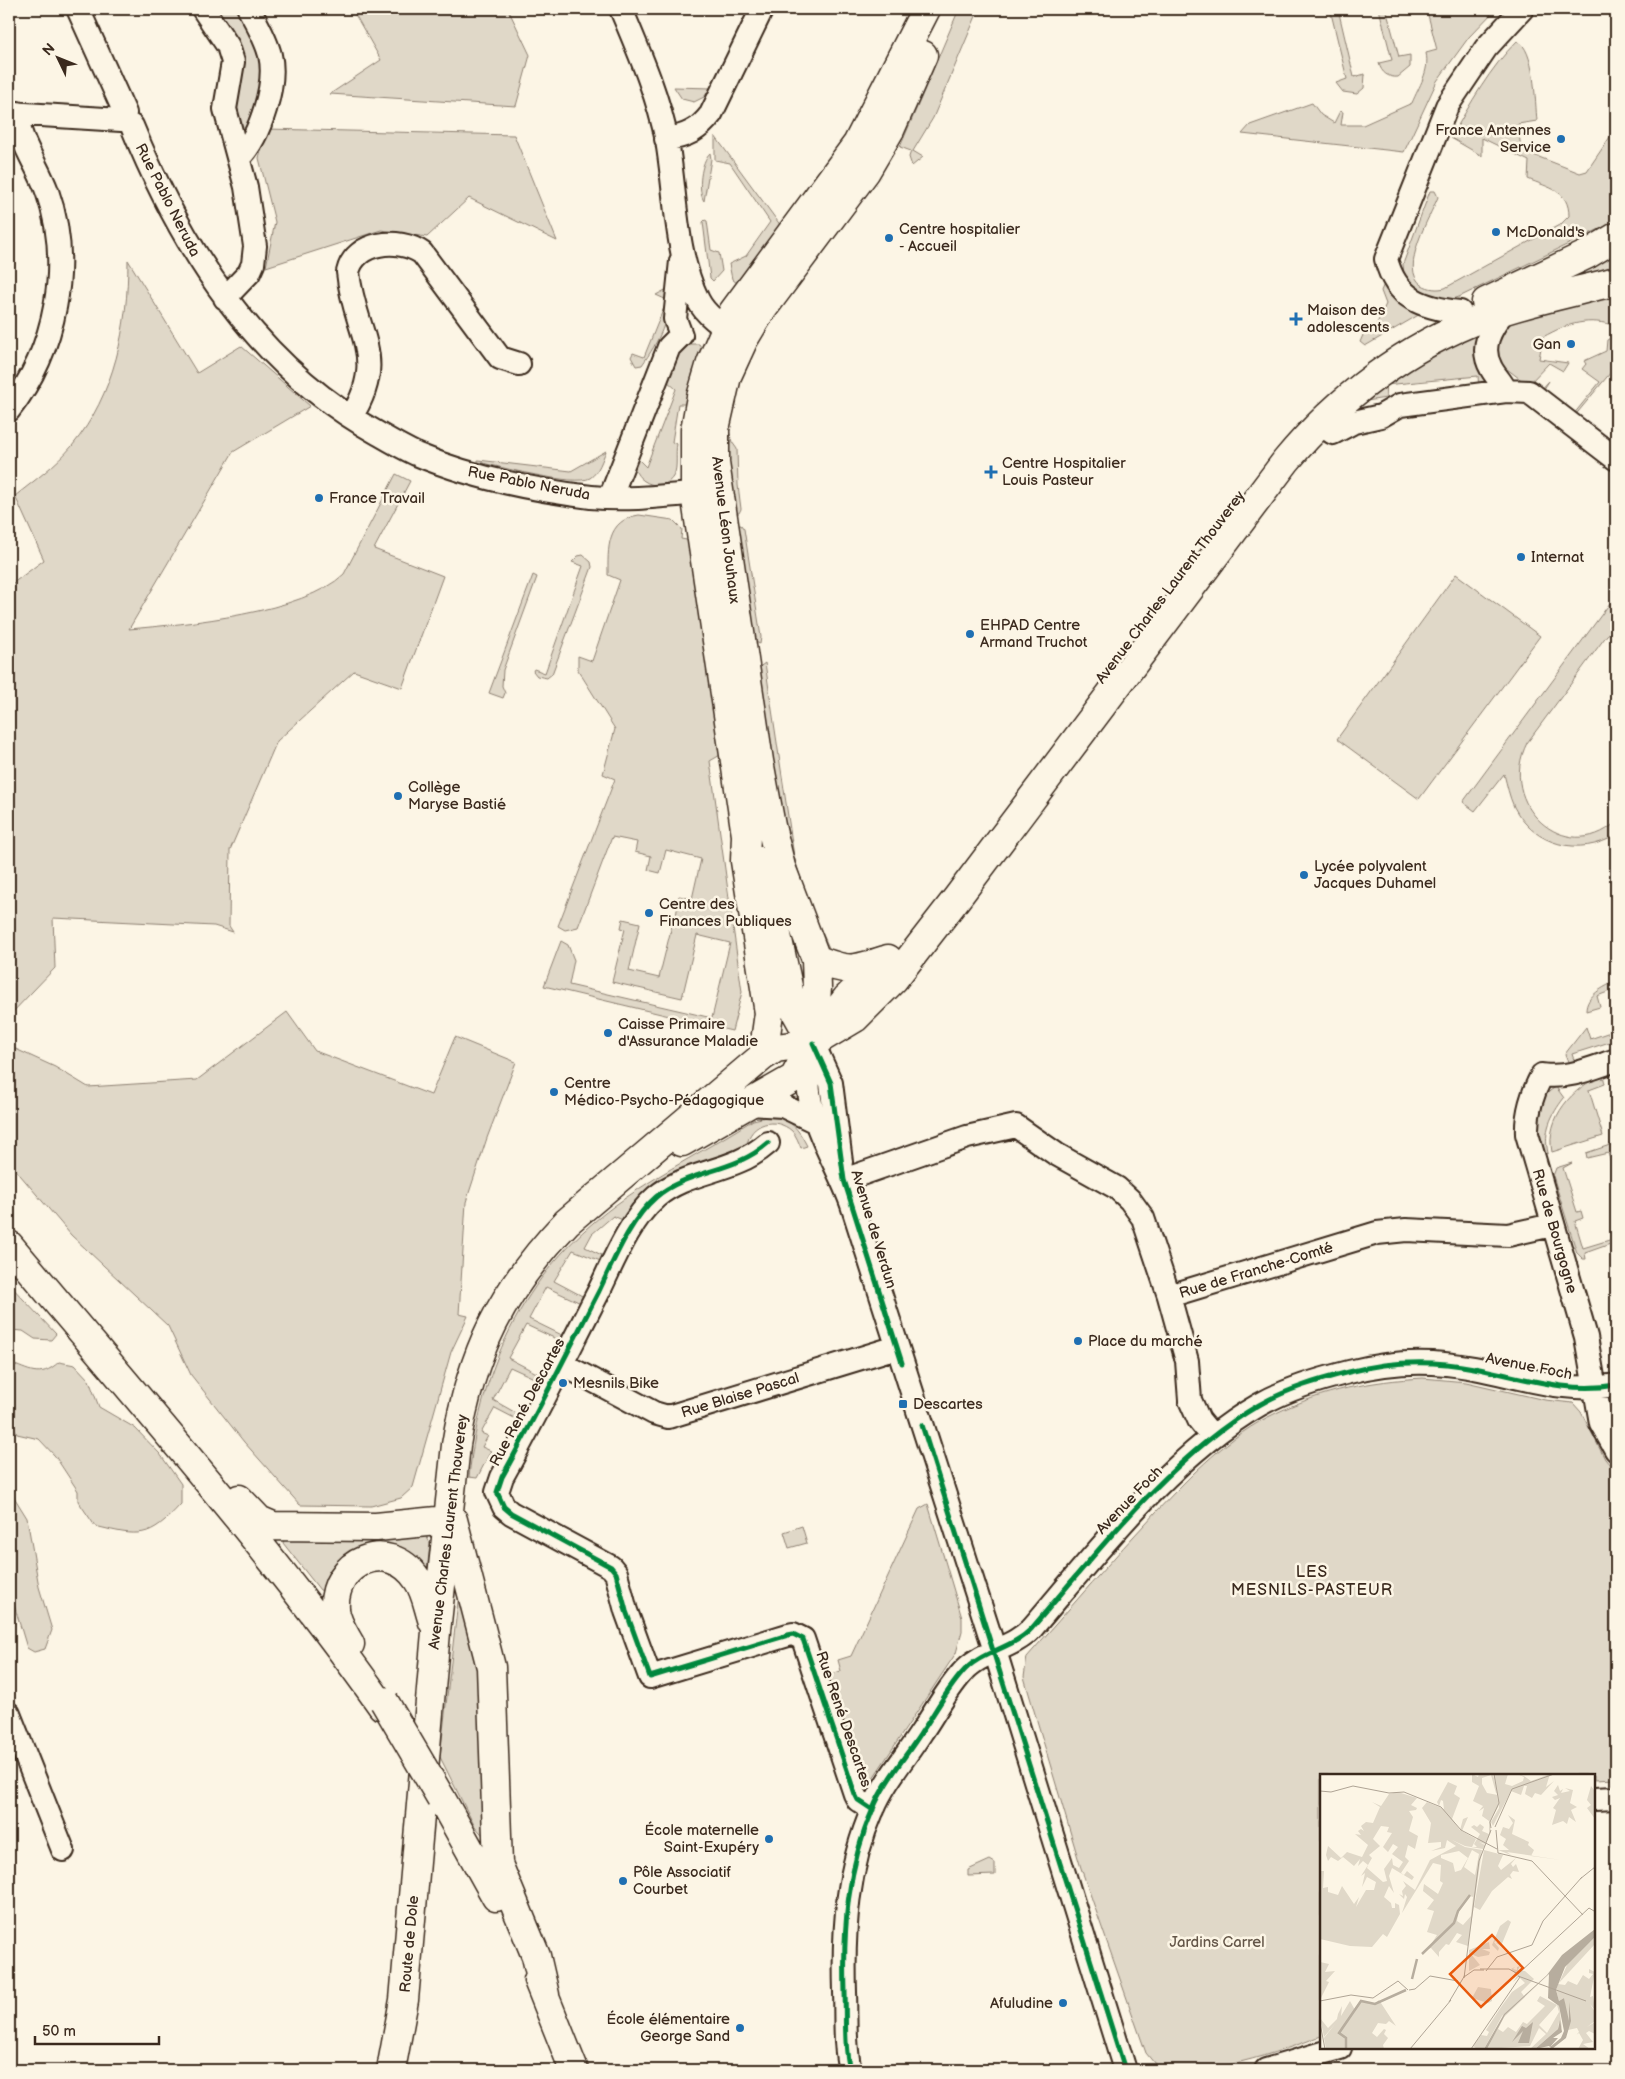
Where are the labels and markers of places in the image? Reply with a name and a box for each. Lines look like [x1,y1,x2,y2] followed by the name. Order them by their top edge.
[1435,121,1552,157] place label: France Antennes Service
[1555,133,1567,145] marker: France Antennes Service
[899,220,1021,256] place label: Centre hospitalier - Accueil
[1506,223,1585,242] place label: McDonald's
[1490,226,1502,238] marker: McDonald's
[883,232,895,244] marker: Centre hospitalier - Accueil
[1307,301,1390,337] place label: Maison des adolescents
[1289,312,1303,326] marker: Maison des adolescents
[1533,335,1561,354] place label: Gan
[1565,338,1577,350] marker: Gan
[1002,454,1126,490] place label: Centre Hospitalier Louis Pasteur
[984,465,998,479] marker: Centre Hospitalier Louis Pasteur
[329,489,425,508] place label: France Travail
[313,492,325,504] marker: France Travail
[1531,548,1585,567] place label: Internat
[1515,551,1527,563] marker: Internat
[980,616,1088,652] place label: EHPAD Centre Armand Truchot
[964,628,976,640] marker: EHPAD Centre Armand Truchot
[408,778,506,814] place label: Collège Maryse Bastié
[392,790,404,802] marker: Collège Maryse Bastié
[1314,857,1436,893] place label: Lycée polyvalent Jacques Duhamel
[1298,869,1310,881] marker: Lycée polyvalent Jacques Duhamel
[659,895,792,931] place label: Centre des Finances Publiques
[643,907,655,919] marker: Centre des Finances Publiques
[618,1015,758,1051] place label: Caisse Primaire d'Assurance Maladie
[602,1027,614,1039] marker: Caisse Primaire d'Assurance Maladie
[564,1074,764,1110] place label: Centre Médico-Psycho-Pédagogique
[548,1086,560,1098] marker: Centre Médico-Psycho-Pédagogique
[1088,1332,1202,1351] place label: Place du marché
[1072,1335,1084,1347] marker: Place du marché
[573,1374,659,1393] place label: Mesnils Bike
[557,1377,569,1389] marker: Mesnils Bike
[913,1395,983,1414] place label: Descartes
[897,1398,909,1410] marker: Descartes
[645,1821,759,1857] place label: École maternelle Saint-Exupéry
[763,1833,775,1845] marker: École maternelle Saint-Exupéry
[633,1863,732,1899] place label: Pôle Associatif Courbet
[617,1875,629,1887] marker: Pôle Associatif Courbet
[990,1994,1053,2013] place label: Afuludine
[1057,1997,1069,2009] marker: Afuludine
[607,2010,730,2046] place label: École élémentaire George Sand
[734,2022,746,2034] marker: École élémentaire George Sand

